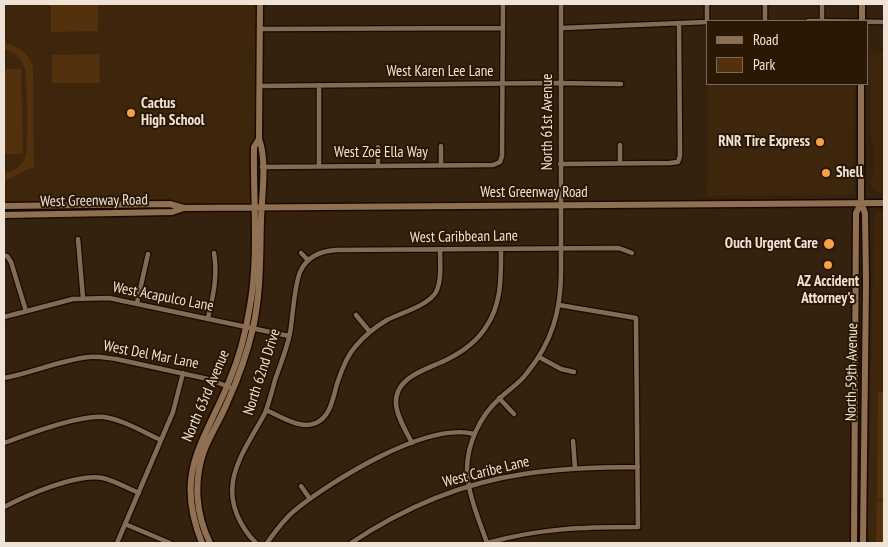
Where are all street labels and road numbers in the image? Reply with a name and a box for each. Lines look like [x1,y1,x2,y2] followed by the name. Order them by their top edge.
[386,63,494,81] street label: West Karen Lee Lane
[539,74,557,170] street label: North 61st Avenue
[334,144,428,162] street label: West Zoe Ella Way
[480,184,588,202] street label: West Greenway Road
[40,191,148,211] street label: West Greenway Road
[410,227,518,247] street label: West Caribbean Lane
[111,278,215,316] street label: West Acapulco Lane
[842,323,862,421] street label: North 59th Avenue
[240,326,284,418] street label: North 62nd Drive
[102,337,200,373] street label: West Del Mar Lane
[179,347,233,445] street label: North 63rd Avenue
[441,453,531,491] street label: West Caribe Lane

